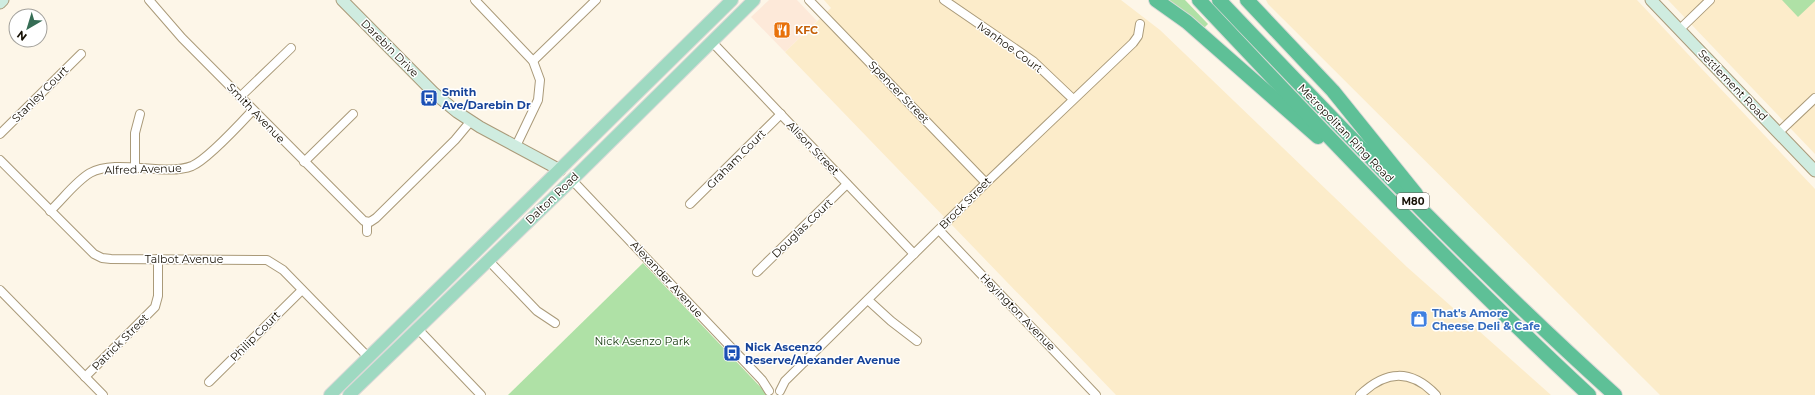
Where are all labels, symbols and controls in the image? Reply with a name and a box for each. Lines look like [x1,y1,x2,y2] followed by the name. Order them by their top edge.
[8,8,48,48] north arrow
[358,16,422,80] street label: Darebin Drive
[974,18,1046,76] street label: Ivanhoe Court
[772,20,792,40] restaurant icon: KFC
[795,23,818,37] place label: KFC
[14,28,30,44] text: N
[1695,46,1771,124] street label: Settlement Road
[866,58,933,127] street label: Spencer Street
[9,62,72,125] street label: Stanley Court
[224,80,288,146] street label: Smith Avenue
[1295,81,1397,185] street label: Metropolitan Ring Road
[441,85,531,112] place label: Smith Ave/Darebin Dr
[419,88,439,108] bus stop icon: Smith Ave/Darebin Dr
[784,118,843,178] street label: Alison Street
[703,126,769,192] street label: Graham Court
[104,161,182,177] street label: Alfred Avenue
[522,169,582,227] street label: Dalton Road
[936,174,994,232] street label: Brock Street
[1397,193,1429,209] road number: M80
[769,195,836,261] street label: Douglas Court
[628,238,706,321] street label: Alexander Avenue
[145,252,224,266] street label: Talbot Avenue
[977,270,1059,354] street label: Heyington Avenue
[1432,306,1540,333] place label: That's Amore Cheese Deli & Cafe
[227,308,283,364] street label: Philip Court
[1409,309,1429,329] shop icon: That's Amore Cheese Deli & Cafe
[89,310,152,373] street label: Patrick Street
[594,334,690,348] park label: Nick Asenzo Park
[745,340,900,367] place label: Nick Ascenzo Reserve/Alexander Avenue
[722,343,742,363] bus stop icon: Nick Ascenzo Reserve/Alexander Avenue

